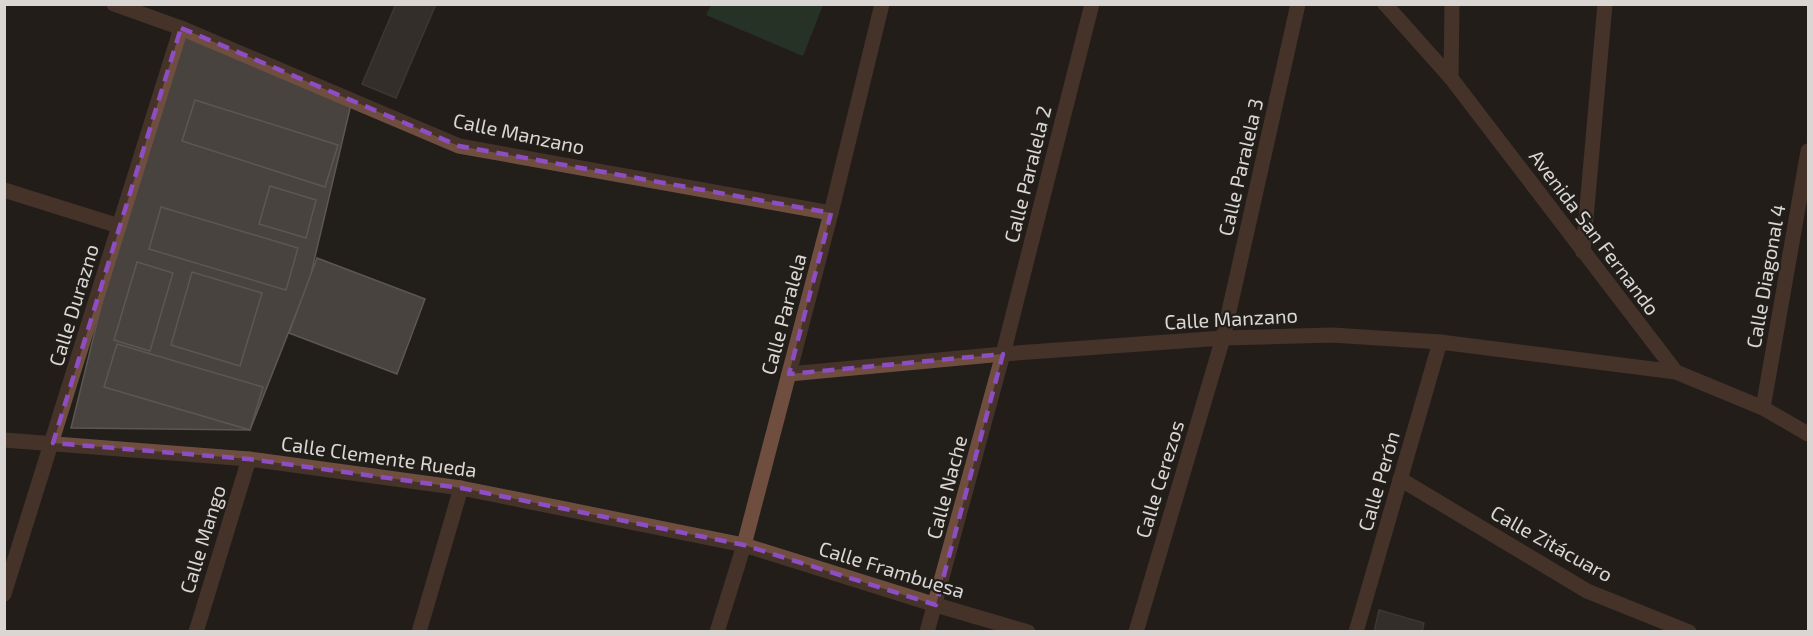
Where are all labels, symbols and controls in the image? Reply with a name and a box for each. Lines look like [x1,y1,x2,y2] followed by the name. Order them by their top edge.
[1213,96,1267,238] street label: Calle Paralela 3
[998,103,1056,245] street label: Calle Paralela 2
[451,107,587,159] street label: Calle Manzano
[1525,144,1665,320] street label: Avenida San Fernando
[1741,202,1789,350] street label: Calle Diagonal 4
[43,241,103,369] street label: Calle Durazno
[755,251,811,377] street label: Calle Paralela
[1164,303,1298,333] street label: Calle Manzano
[1130,417,1188,541] street label: Calle Cerezos
[1352,428,1404,534] street label: Calle Perón
[280,430,478,482] street label: Calle Clemente Rueda
[921,432,971,542] street label: Calle Nache
[174,482,230,596] street label: Calle Mango
[1487,500,1617,586] street label: Calle Zitácuaro
[816,535,968,603] street label: Calle Frambuesa

